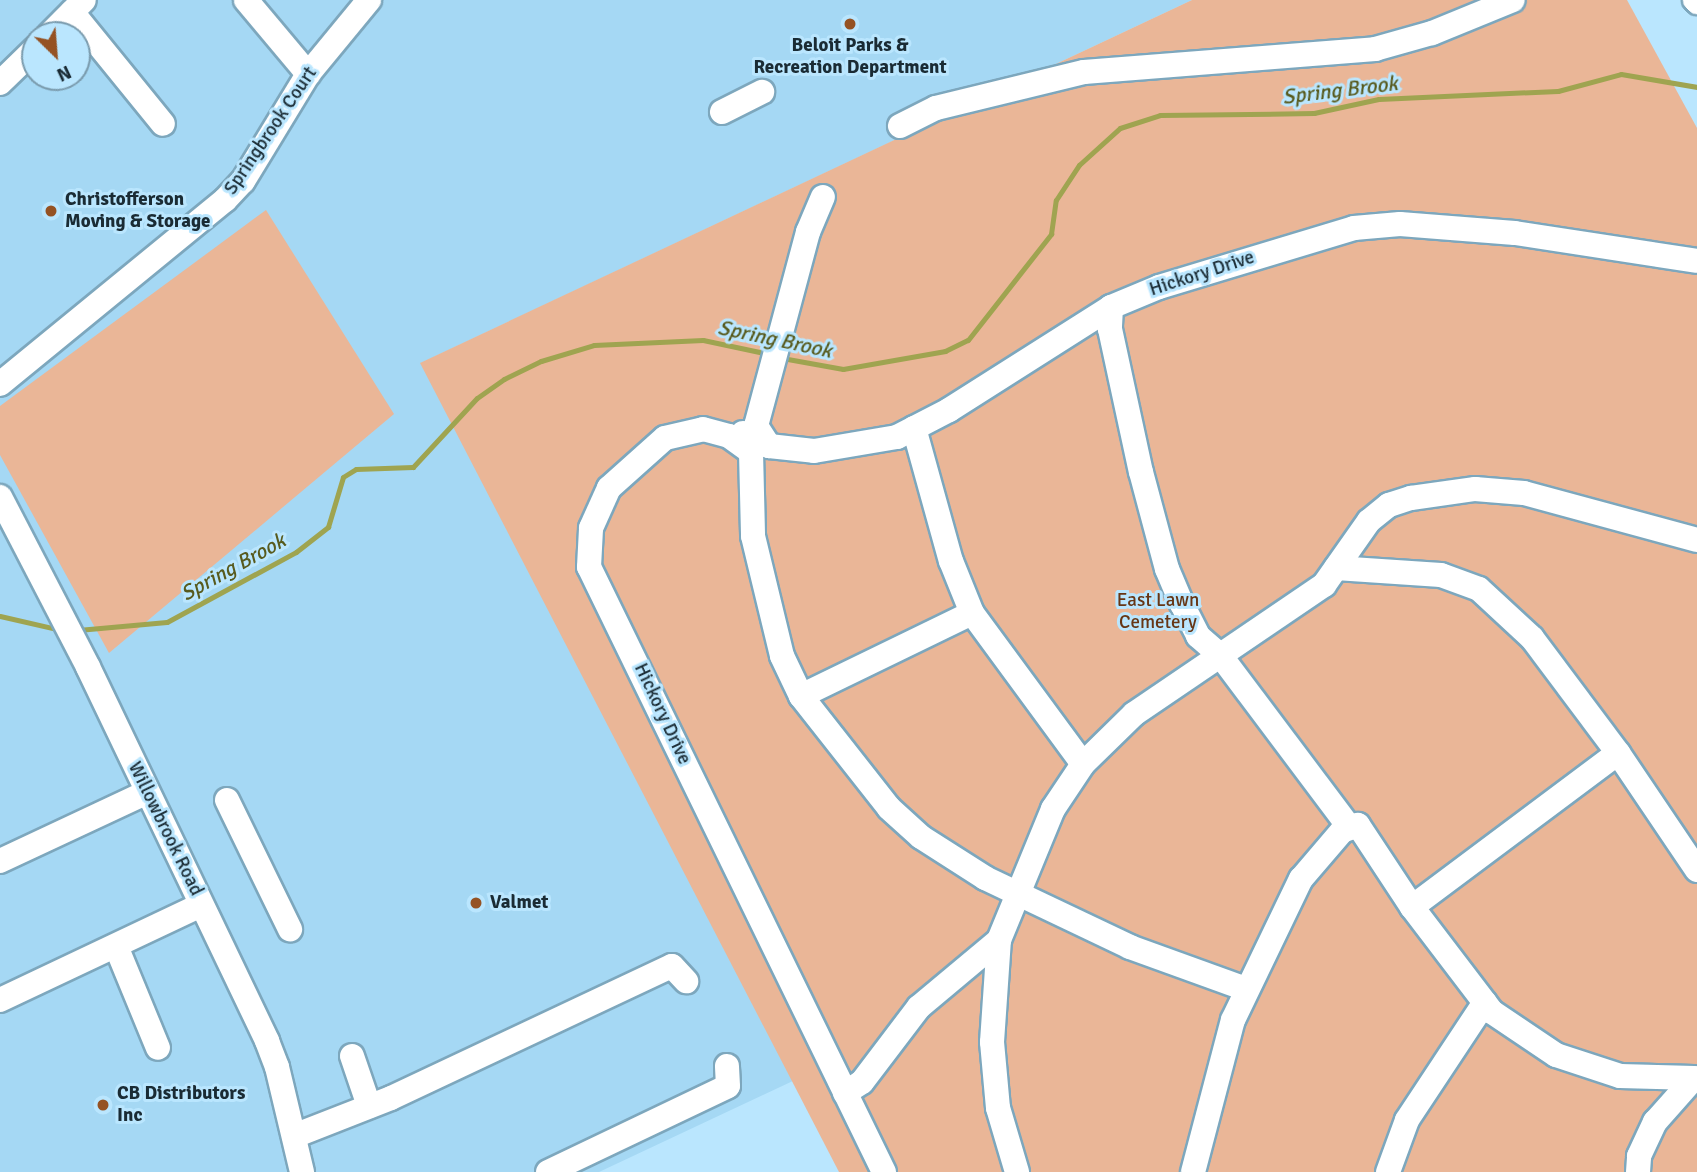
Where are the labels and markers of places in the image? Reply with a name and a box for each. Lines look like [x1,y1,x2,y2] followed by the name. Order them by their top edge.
[842,16,858,32] marker: Beloit Parks & Recreation Department
[753,35,947,79] place label: Beloit Parks & Recreation Department
[65,189,211,233] place label: Christofferson Moving & Storage
[43,203,59,219] marker: Christofferson Moving & Storage
[490,892,548,914] place label: Valmet
[468,895,484,911] marker: Valmet
[117,1083,245,1127] place label: CB Distributors Inc
[95,1097,111,1113] marker: CB Distributors Inc

